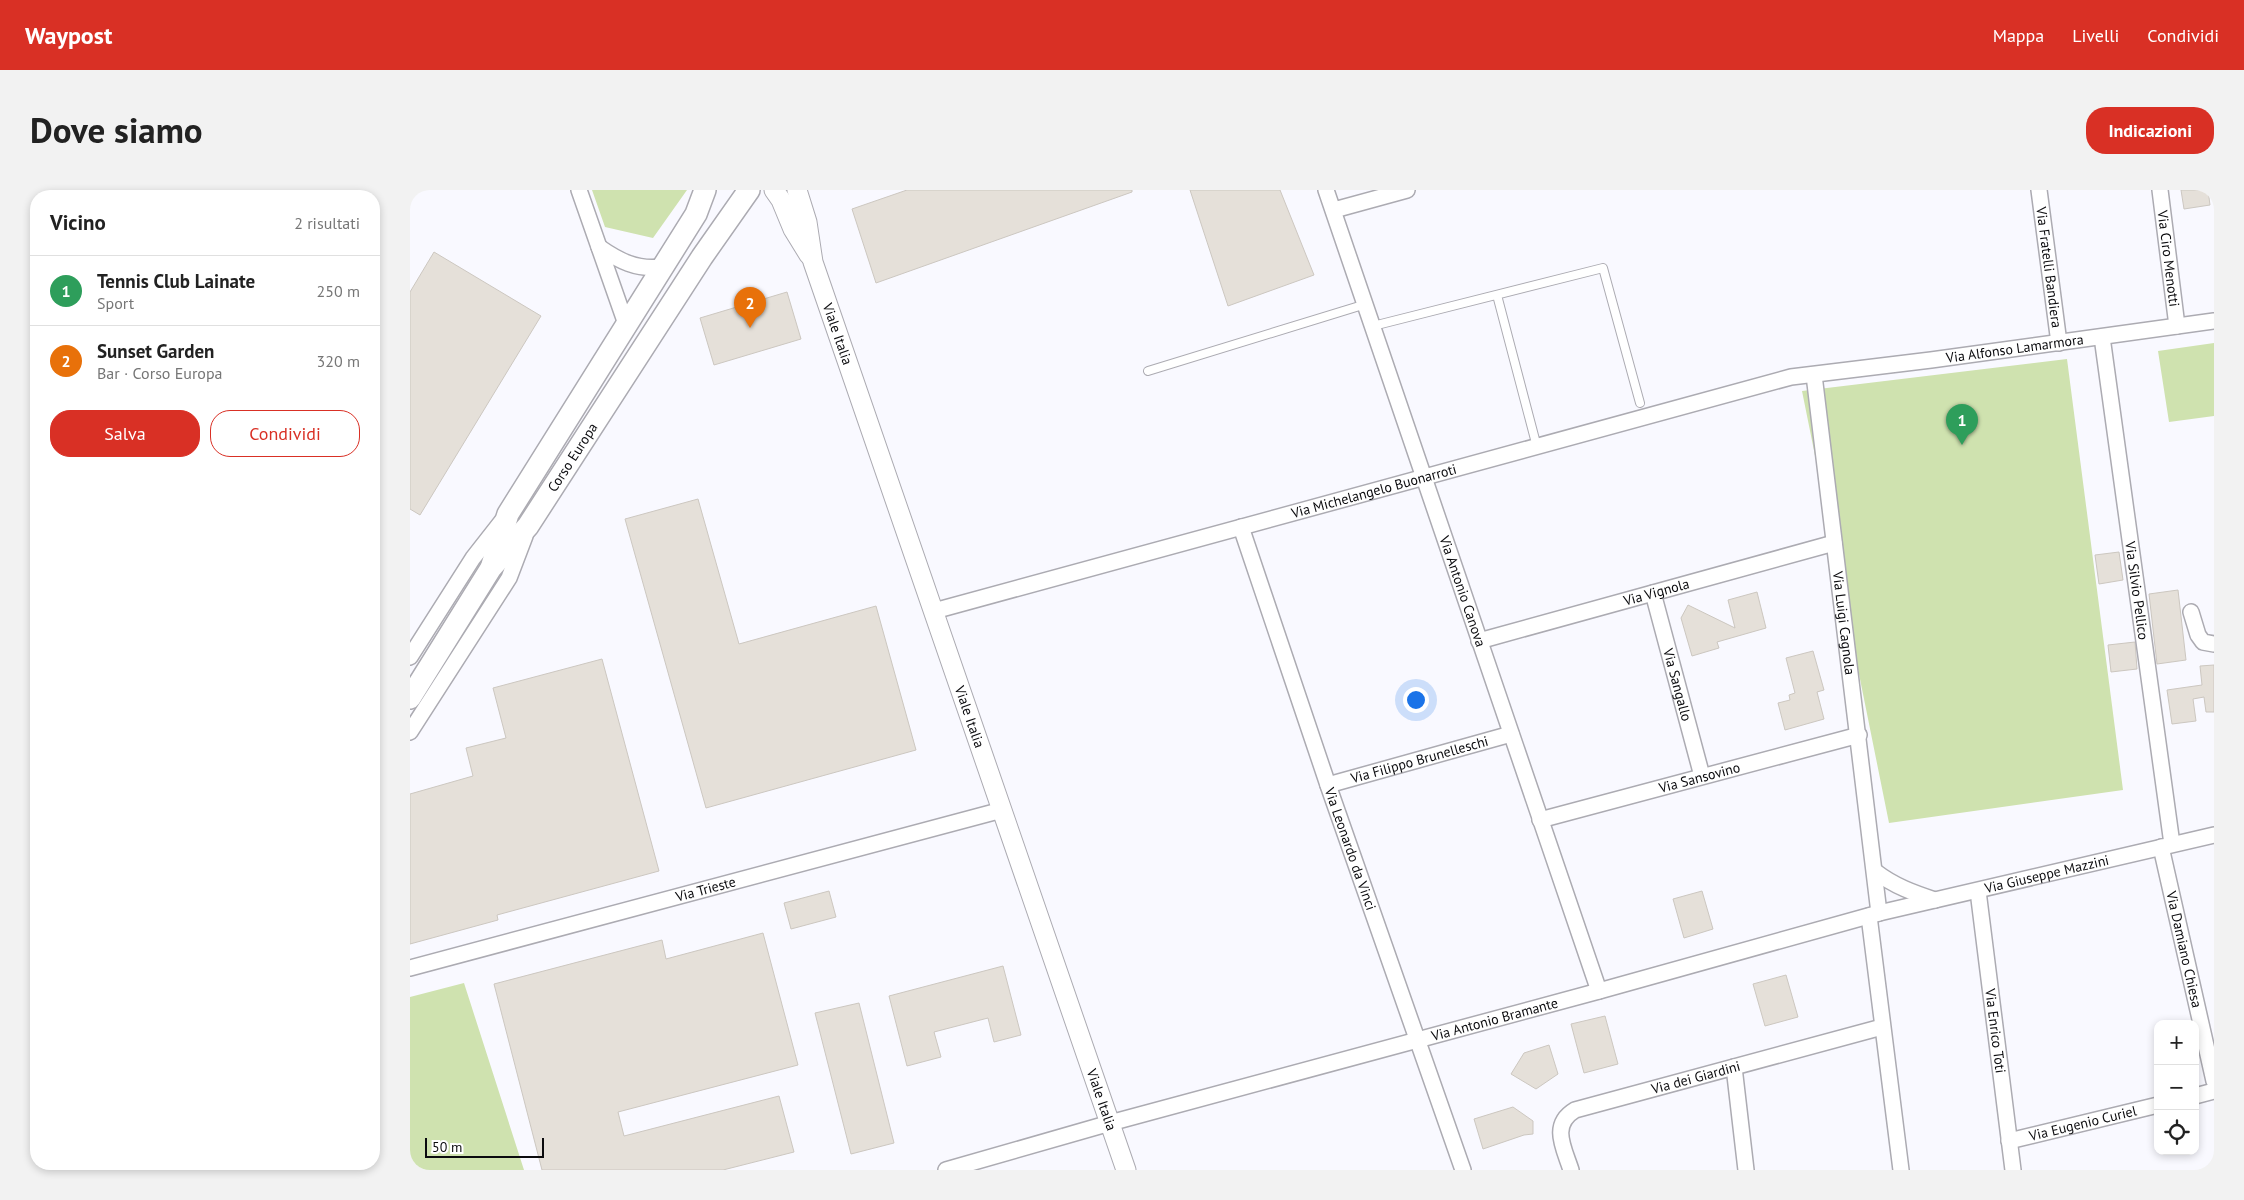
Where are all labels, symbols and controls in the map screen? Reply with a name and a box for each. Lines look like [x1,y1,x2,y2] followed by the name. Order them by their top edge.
[25,20,112,51] text: Waypost
[1993,24,2044,47] text: Mappa
[2072,24,2119,47] text: Livelli
[2147,24,2219,47] text: Condividi
[30,107,203,153] text: Dove siamo
[2086,107,2214,154] button: Indicazioni
[2032,205,2066,329] street label: Via Fratelli Bandiera
[2153,208,2183,308] street label: Via Ciro Menotti
[50,209,106,236] text: Vicino
[294,213,360,233] text: 2 risultati
[97,269,255,293] text: Tennis Club Lainate
[61,281,71,301] text: 1
[317,281,360,301] text: 250 m
[734,287,766,328] pin: 2
[97,293,134,313] text: Sport
[818,300,857,367] street label: Viale Italia
[1944,330,2085,367] street label: Via Alfonso Lamarmora
[97,339,214,363] text: Sunset Garden
[61,351,71,371] text: 2
[317,351,360,371] text: 320 m
[97,363,223,383] text: Bar · Corso Europa
[1946,404,1978,445] pin: 1
[50,410,200,457] button: Salva
[210,410,360,457] button: Condividi
[543,419,601,495] street label: Corso Europa
[1288,460,1459,522] street label: Via Michelangelo Buonarroti
[1435,533,1490,649] street label: Via Antonio Canova
[2121,539,2153,641] street label: Via Silvio Pellico
[1829,569,1859,676] street label: Via Luigi Cagnola
[1620,574,1691,610] street label: Via Vignola
[1659,645,1696,723] street label: Via Sangallo
[950,683,989,750] street label: Viale Italia
[1403,687,1429,713] your location
[1348,732,1490,787] street label: Via Filippo Brunelleschi
[1656,758,1742,797] street label: Via Sansovino
[1320,784,1380,913] street label: Via Leonardo da Vinci
[1982,851,2111,897] street label: Via Giuseppe Mazzini
[673,872,738,906] street label: Via Trieste
[2162,888,2206,1009] street label: Via Damiano Chiesa
[1981,987,2010,1074] street label: Via Enrico Toti
[1428,994,1560,1045] street label: Via Antonio Bramante
[2154,1020,2199,1155] map controls
[2154,1020,2199,1065] button: +
[1648,1057,1742,1098] street label: Via dei Giardini
[1082,1065,1121,1133] street label: Viale Italia
[2154,1065,2199,1110] button: −
[2026,1101,2138,1145] street label: Via Eugenio Curiel
[2154,1110,2199,1155] button: locate
[425,1135,544,1158] scale bar
[432,1138,462,1156] text: 50 m

